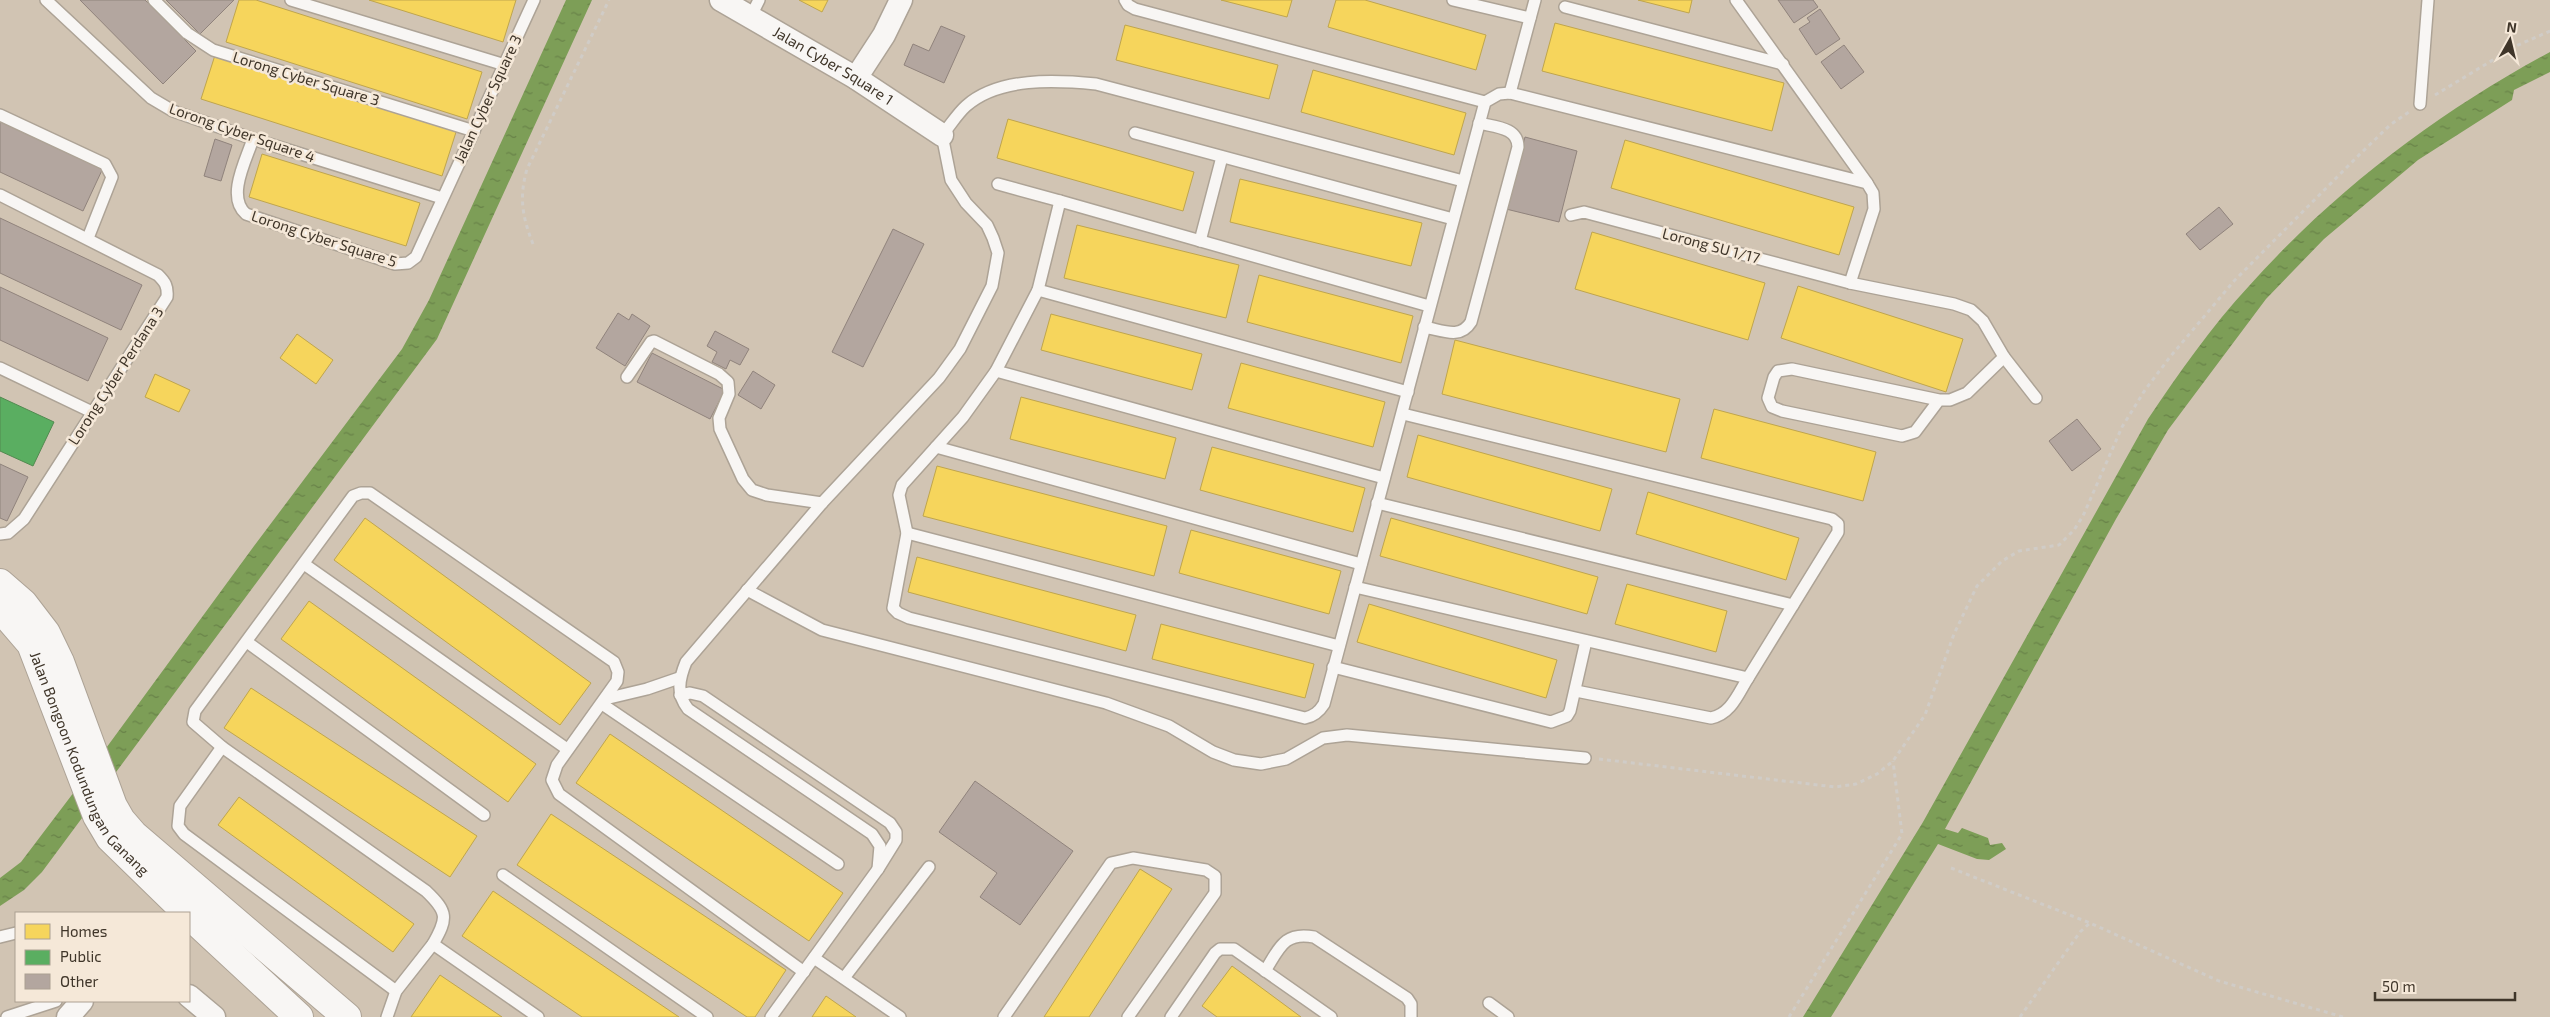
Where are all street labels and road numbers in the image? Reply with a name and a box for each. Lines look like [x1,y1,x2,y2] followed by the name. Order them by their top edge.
[770,22,897,108] street label: Jalan Cyber Square 1
[449,32,525,166] street label: Jalan Cyber Square 3
[231,47,382,109] street label: Lorong Cyber Square 3
[167,99,318,165] street label: Lorong Cyber Square 4
[249,206,399,270] street label: Lorong Cyber Square 5
[1661,223,1762,267] street label: Lorong SU 1/17
[64,303,167,448] street label: Lorong Cyber Perdana 3
[27,649,154,879] street label: Jalan Bongoon Kodundungan Ganang

